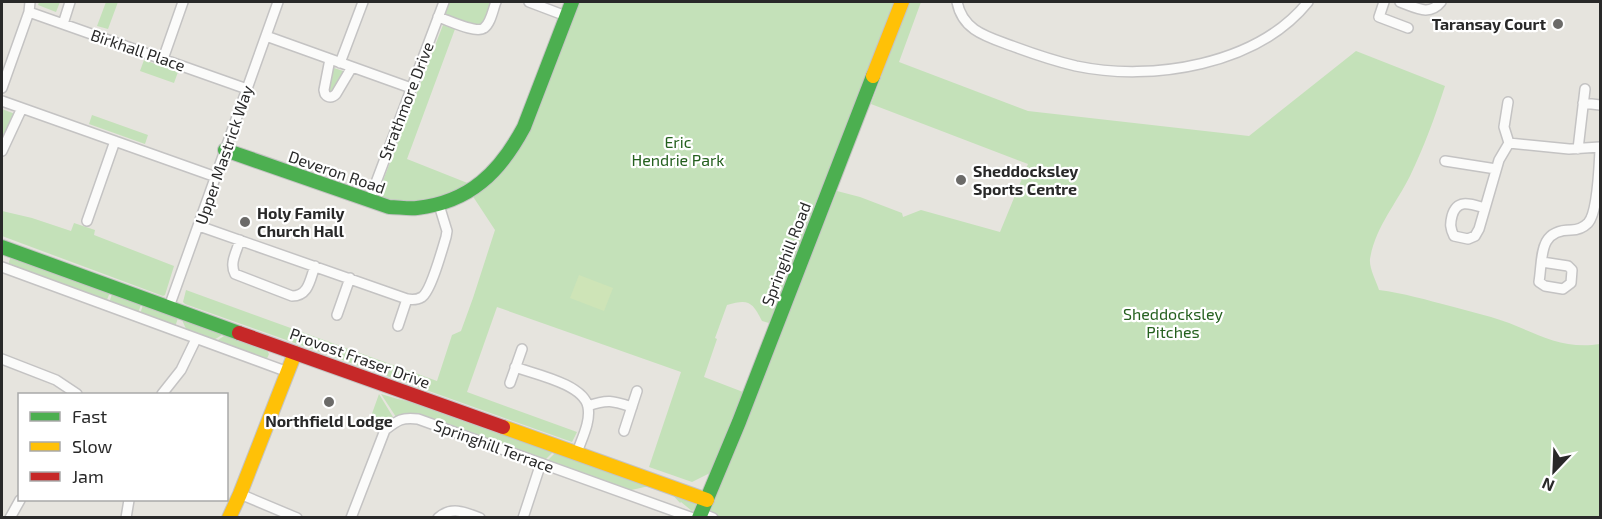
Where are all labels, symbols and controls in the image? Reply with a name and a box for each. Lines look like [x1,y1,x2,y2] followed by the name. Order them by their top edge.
[1432,14,1546,34] place label: Taransay Court
[1551,17,1565,31] marker: Taransay Court
[89,25,188,75] street label: Birkhall Place
[374,39,437,163] street label: Strathmore Drive
[191,82,256,227] street label: Upper Mastrick Way
[631,132,725,169] park label: Eric Hendrie Park
[286,146,388,197] street label: Deveron Road
[973,161,1078,198] place label: Sheddocksley Sports Centre
[954,173,968,187] marker: Sheddocksley Sports Centre
[757,199,814,308] street label: Springhill Road
[257,203,345,240] place label: Holy Family Church Hall
[238,215,252,229] marker: Holy Family Church Hall
[1123,304,1224,341] park label: Sheddocksley Pitches
[287,323,433,392] street label: Provost Fraser Drive
[18,393,228,501] legend
[322,395,336,409] marker: Northfield Lodge
[72,405,107,427] text: Fast
[265,411,393,430] place label: Northfield Lodge
[432,415,557,476] street label: Springhill Terrace
[72,435,113,457] text: Slow
[1524,441,1584,501] north arrow
[72,465,104,487] text: Jam
[1539,474,1557,496] text: N

